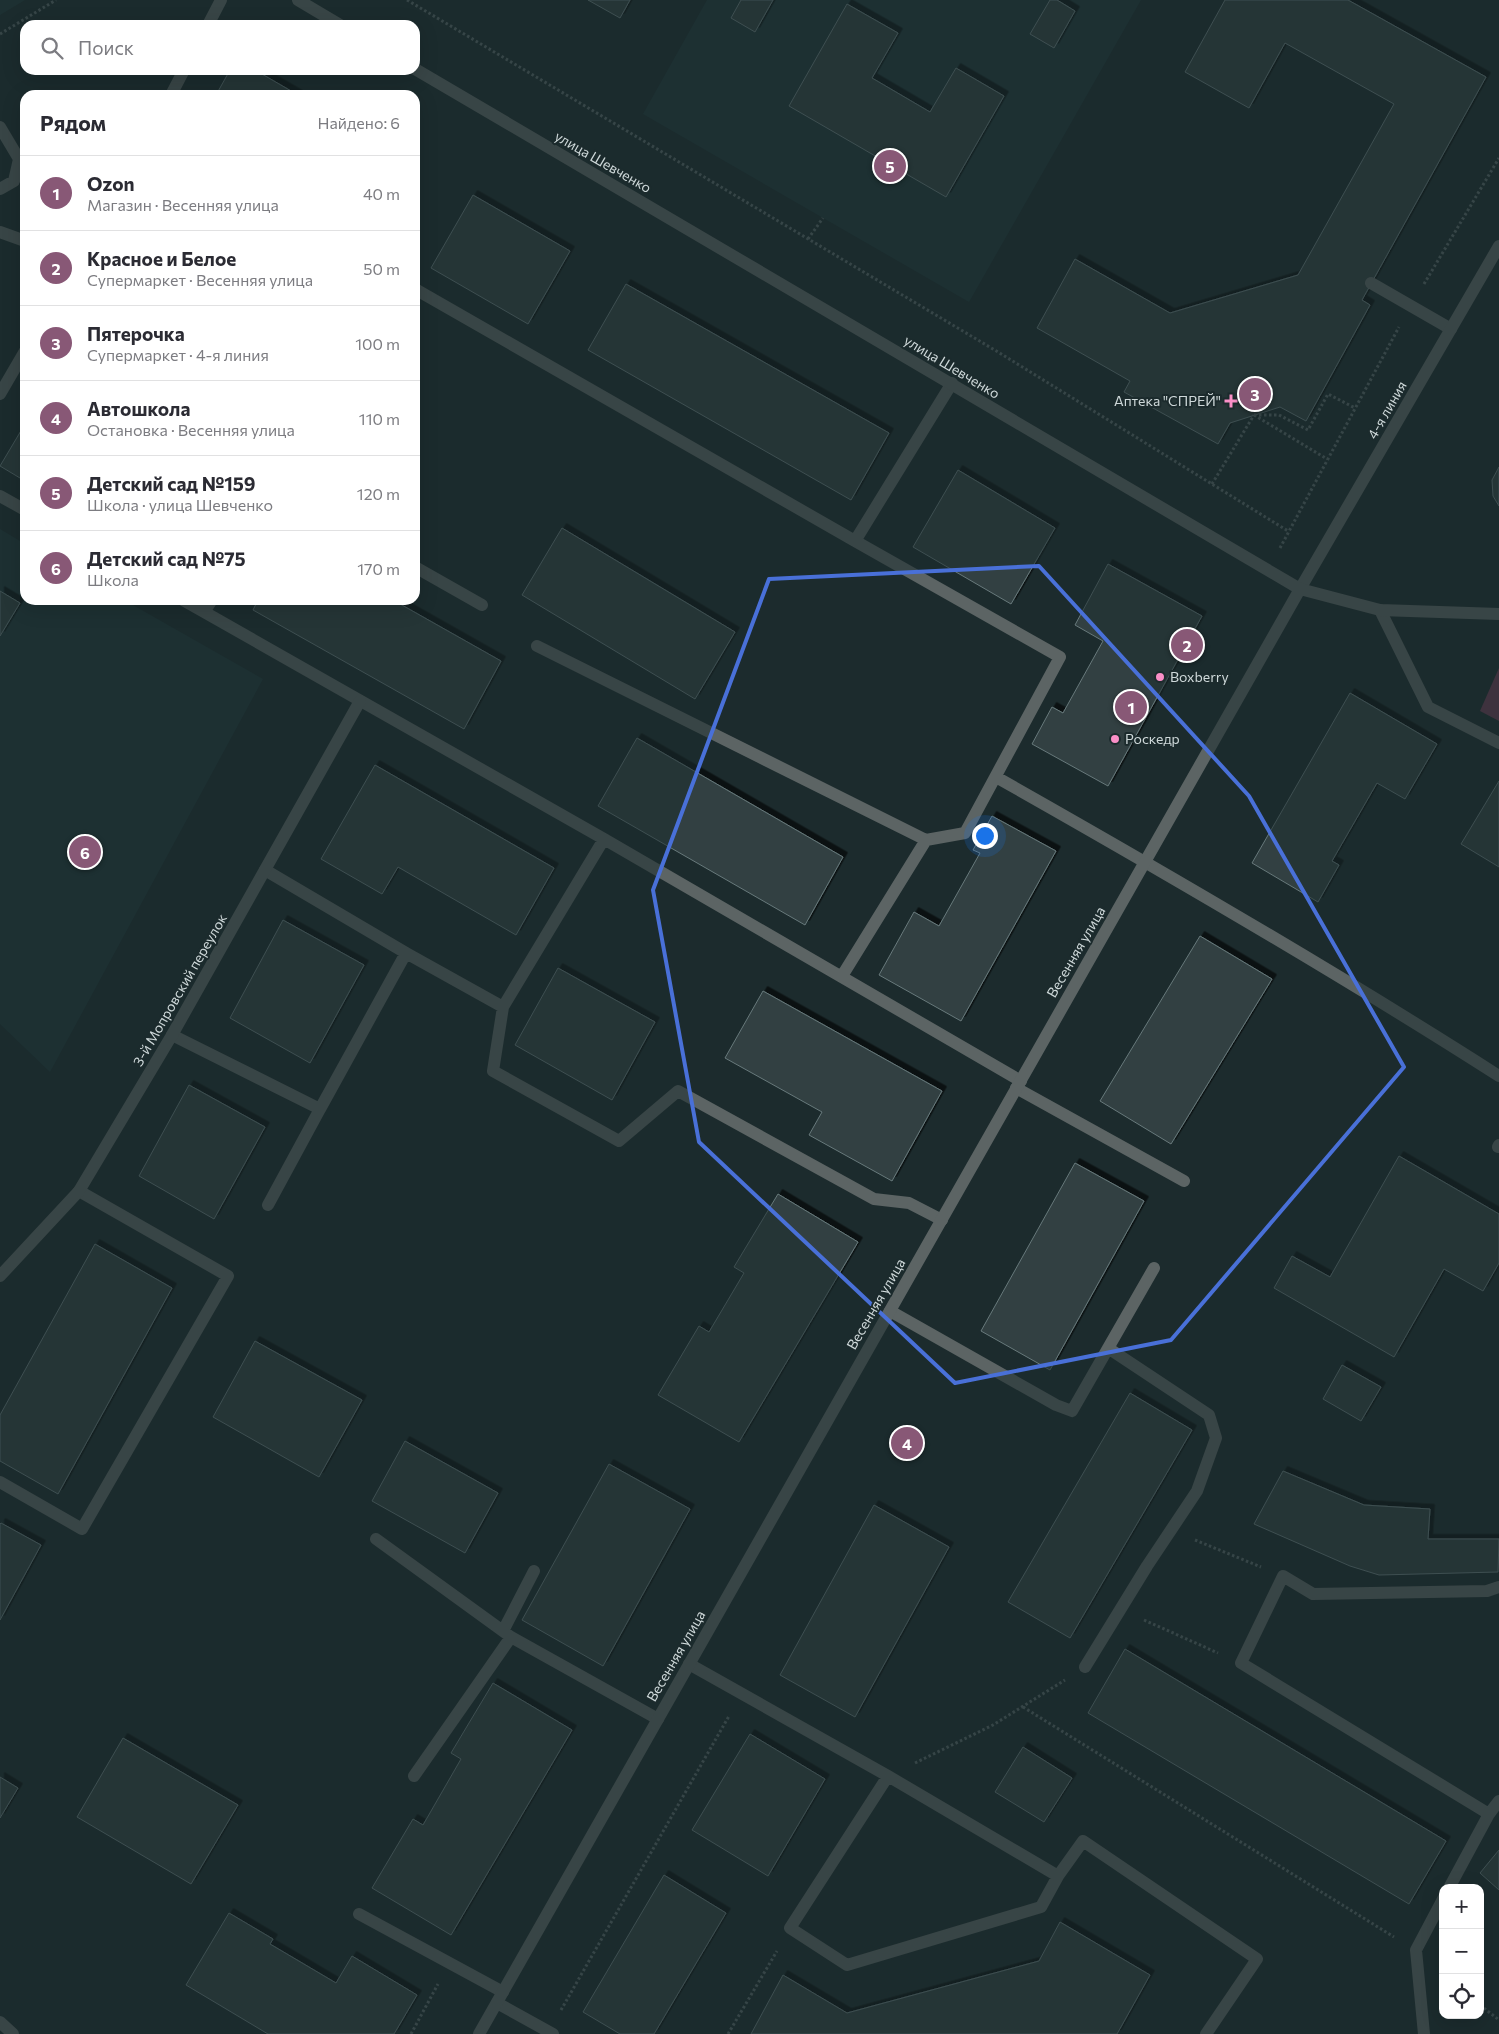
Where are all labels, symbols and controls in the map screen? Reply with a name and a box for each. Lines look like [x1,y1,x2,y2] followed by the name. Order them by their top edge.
[20,20,420,75] search box
[38,34,66,62] icon: search
[78,36,134,59] text: Поиск
[40,110,106,135] text: Рядом
[317,113,400,132] text: Найдено: 6
[552,127,655,196] street label: улица Шевченко
[874,147,906,185] pin: 5
[87,172,135,195] text: Ozon
[52,184,60,203] text: 1
[363,184,400,203] text: 40 m
[87,195,279,214] text: Магазин · Весенняя улица
[87,247,236,270] text: Красное и Белое
[51,259,61,278] text: 2
[363,259,400,278] text: 50 m
[87,270,313,289] text: Супермаркет · Весенняя улица
[87,322,185,345] text: Пятерочка
[901,331,1003,402] street label: улица Шевченко
[51,334,61,353] text: 3
[355,334,400,353] text: 100 m
[87,345,269,364] text: Супермаркет · 4-я линия
[1239,375,1271,413] pin: 3
[1363,378,1410,442] street label: 4-я линия
[1114,392,1221,409] place label: Аптека "СПРЕЙ"
[1225,395,1237,407] marker: Аптека "СПРЕЙ"
[87,397,190,420] text: Автошкола
[51,409,61,428] text: 4
[359,409,400,428] text: 110 m
[87,420,295,439] text: Остановка · Весенняя улица
[87,472,256,495] text: Детский сад №159
[51,484,61,503] text: 5
[357,484,400,503] text: 120 m
[87,495,273,514] text: Школа · улица Шевченко
[87,547,246,570] text: Детский сад №75
[51,559,61,578] text: 6
[357,559,400,578] text: 170 m
[87,570,139,589] text: Школа
[1171,626,1203,664] pin: 2
[1170,668,1229,685] place label: Boxberry
[1154,671,1166,683] marker: Boxberry
[1115,688,1147,726] pin: 1
[1125,730,1180,747] place label: Роскедр
[1109,733,1121,745] marker: Роскедр
[972,823,998,849] your location
[69,833,101,871] pin: 6
[1043,903,1109,1000] street label: Весенняя улица
[129,910,230,1069] street label: 3-й Мопровский переулок
[843,1255,909,1352] street label: Весенняя улица
[891,1424,923,1462] pin: 4
[643,1607,709,1704] street label: Весенняя улица
[1439,1884,1484,2019] map controls
[1439,1884,1484,1929] button: +
[1439,1929,1484,1974] button: −
[1439,1974,1484,2019] button: locate

